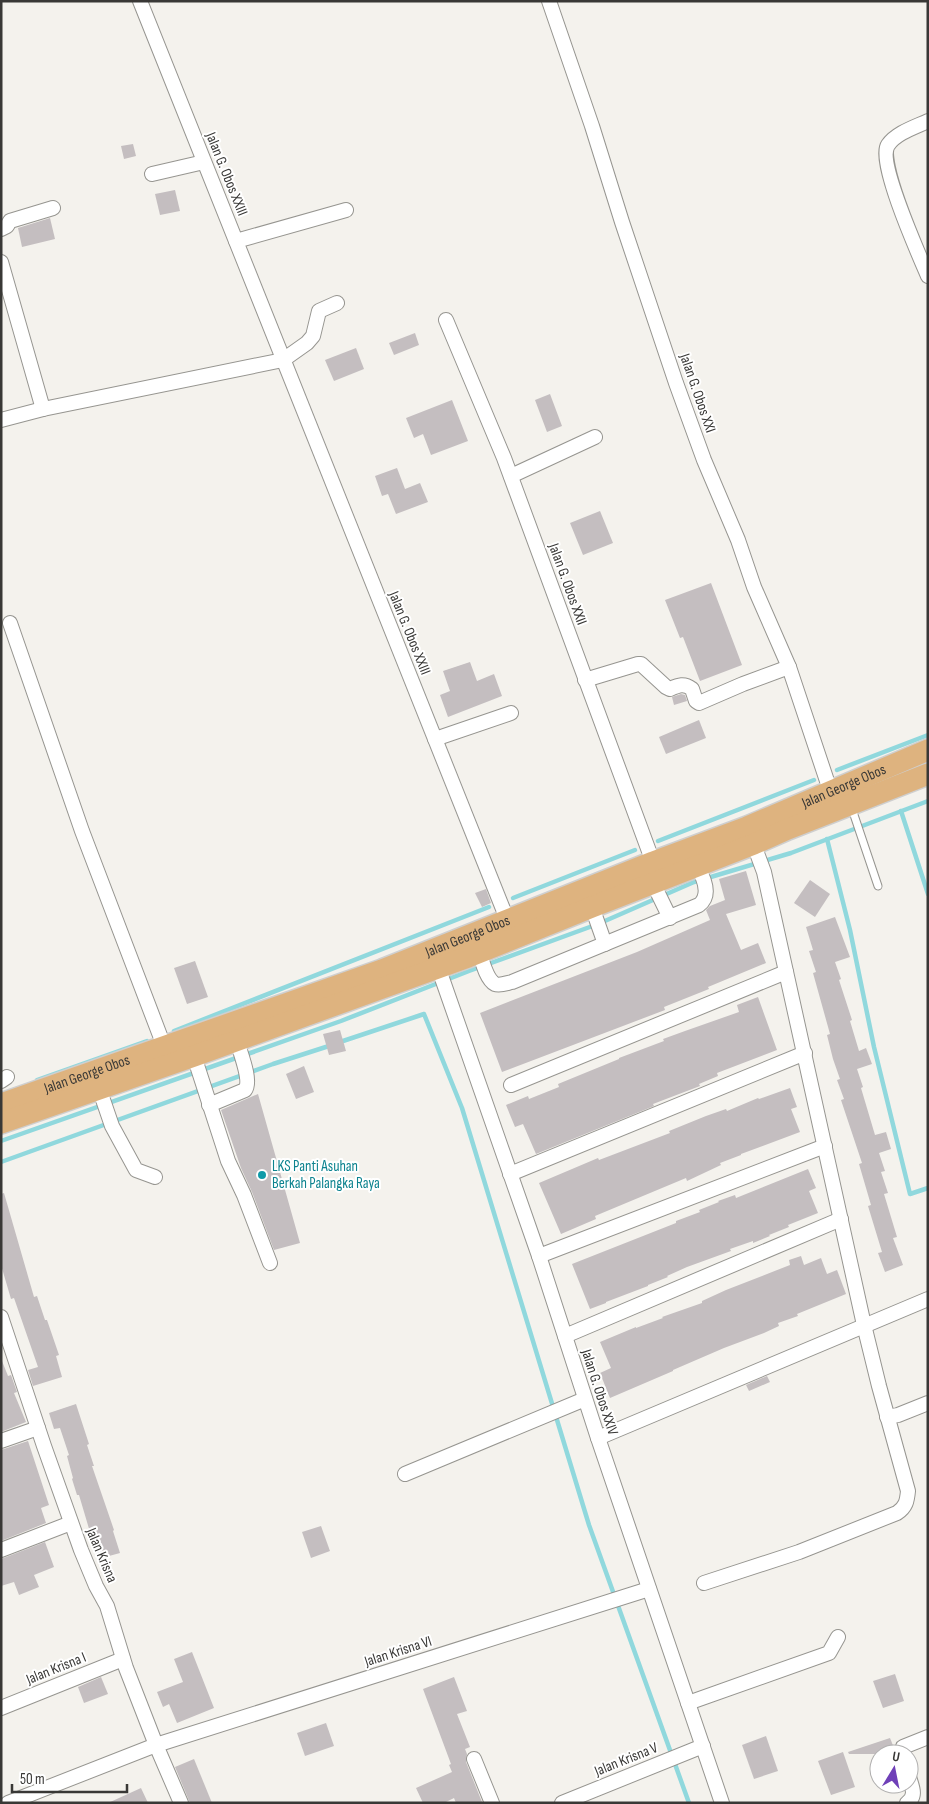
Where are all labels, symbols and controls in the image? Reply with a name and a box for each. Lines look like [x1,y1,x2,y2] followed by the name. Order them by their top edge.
[201,129,252,219] street label: Jalan G. Obos XXIII
[675,350,720,435] street label: Jalan G. Obos XXI
[544,540,591,628] street label: Jalan G. Obos XXII
[384,588,435,678] street label: Jalan G. Obos XXIII
[798,760,889,813] street label: Jalan George Obos
[422,911,513,962] street label: Jalan George Obos
[41,1050,132,1098] street label: Jalan George Obos
[272,1157,380,1193] place label: LKS Panti Asuhan Berkah Palangka Raya
[256,1169,268,1181] marker: LKS Panti Asuhan Berkah Palangka Raya
[576,1346,622,1438] street label: Jalan G. Obos XXIV
[81,1524,122,1586] street label: Jalan Krisna
[361,1632,434,1672] street label: Jalan Krisna VI
[22,1648,89,1689] street label: Jalan Krisna I
[591,1738,661,1781] street label: Jalan Krisna V
[869,1744,919,1794] north arrow
[891,1748,901,1766] text: U
[12,1762,128,1794] scale bar
[20,1770,45,1789] text: 50 m

